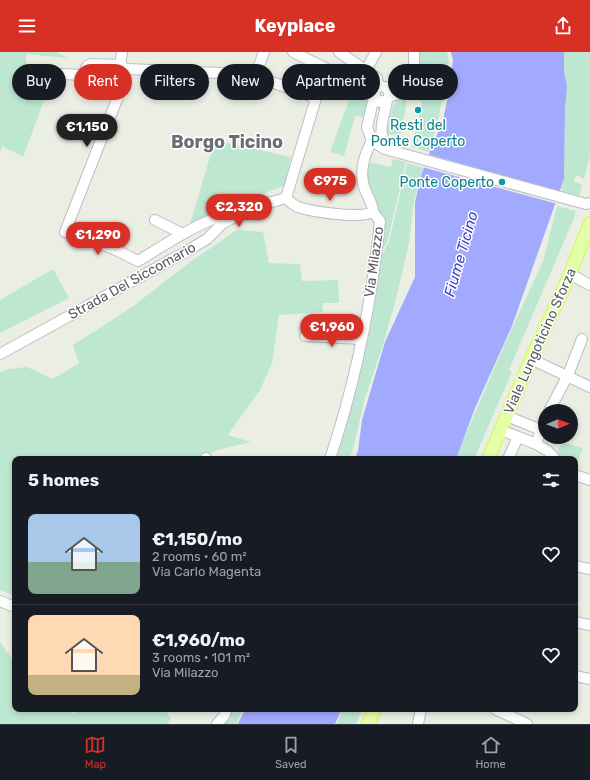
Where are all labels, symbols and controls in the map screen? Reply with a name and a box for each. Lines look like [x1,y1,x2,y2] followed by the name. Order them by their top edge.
[16,15,38,37] icon: menu
[255,15,335,37] text: Keyplace
[552,15,574,37] icon: share
[12,64,66,100] chip: Buy
[74,64,132,100] chip: Rent
[140,64,209,100] chip: Filters
[217,64,274,100] chip: New
[282,64,380,100] chip: Apartment
[388,64,458,100] chip: House
[413,105,423,115] marker: Resti del Ponte Coperto
[54,114,120,148] pin: €1,150
[371,117,465,150] place label: Resti del Ponte Coperto
[65,119,109,134] text: €1,150
[171,131,283,153] district label: Borgo Ticino
[306,168,354,202] pin: €975
[313,173,347,188] text: €975
[400,174,494,191] place label: Ponte Coperto
[497,177,507,187] marker: Ponte Coperto
[206,194,272,228] pin: €2,320
[215,199,263,214] text: €2,320
[440,209,482,299] water label: Fiume Ticino
[65,222,131,256] pin: €1,290
[361,225,387,299] street label: Via Milazzo
[75,227,121,242] text: €1,290
[65,239,199,323] street label: Strada Del Siccomario
[500,265,580,417] street label: Viale Lungoticino Sforza
[299,314,365,348] pin: €1,960
[309,319,355,334] text: €1,960
[538,404,578,444] north arrow
[538,404,578,444] map controls
[540,469,562,491] icon: filters
[28,470,99,490] text: 5 homes
[152,529,242,549] text: €1,150/mo
[60,530,108,578] icon: home
[540,543,562,565] icon: heart
[152,549,247,564] text: 2 rooms · 60 m²
[152,564,261,579] text: Via Carlo Magenta
[152,630,245,650] text: €1,960/mo
[60,631,108,679] icon: home
[540,644,562,666] icon: heart
[152,650,250,665] text: 3 rooms · 101 m²
[152,665,218,680] text: Via Milazzo
[84,734,106,771] tab: Map
[275,734,307,771] tab: Saved
[475,734,506,771] tab: Home

